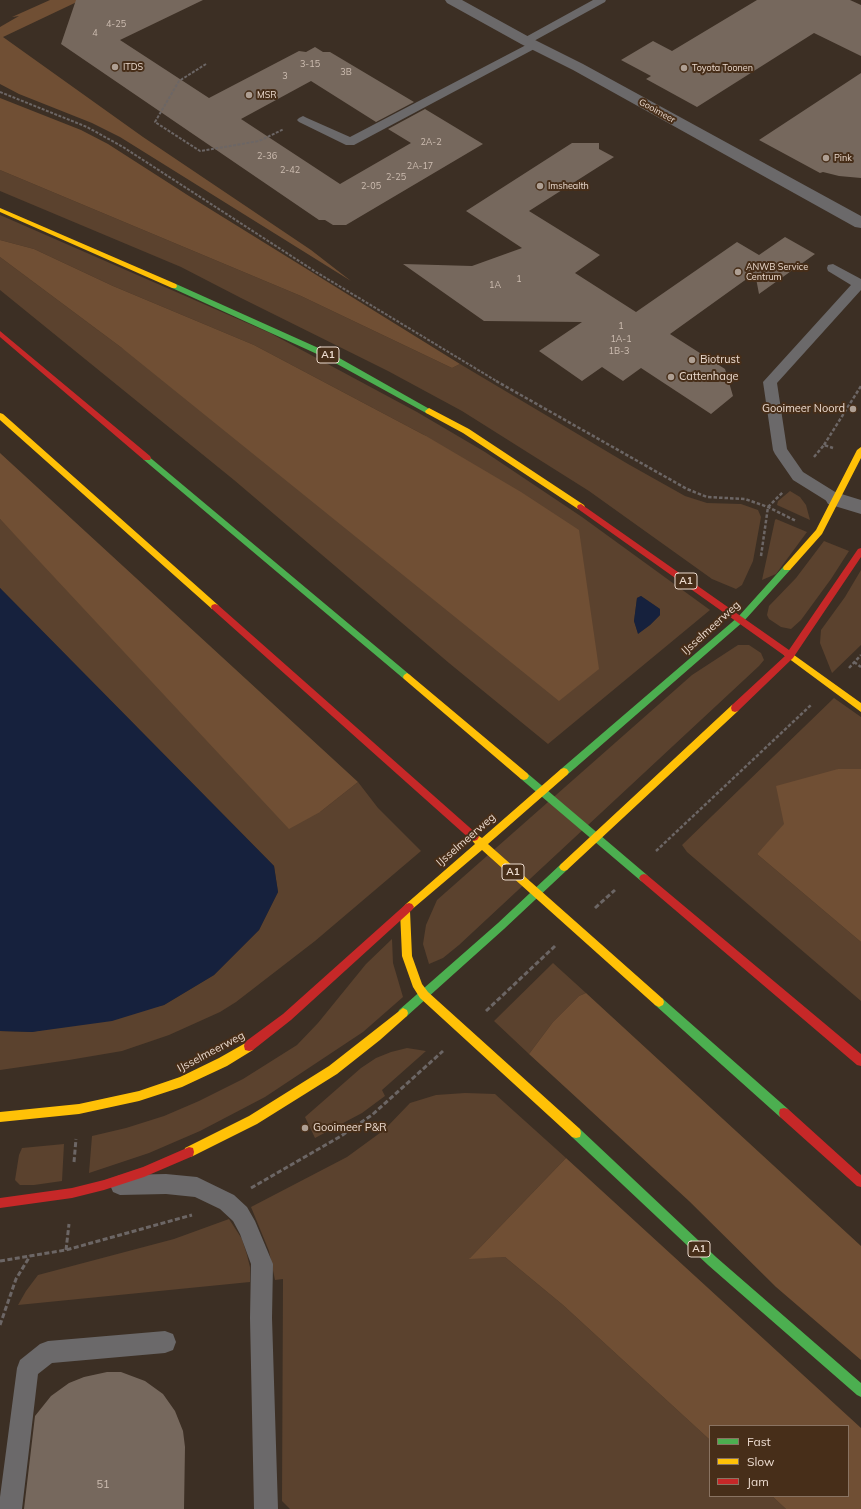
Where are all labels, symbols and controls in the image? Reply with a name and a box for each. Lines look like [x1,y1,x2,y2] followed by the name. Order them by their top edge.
[106,19,126,29] house number: 4-25
[92,28,98,38] house number: 4
[300,59,320,69] house number: 3-15
[110,62,120,72] marker: ITDS
[123,62,143,72] place label: ITDS
[679,63,689,73] marker: Toyota Toonen
[692,63,753,73] place label: Toyota Toonen
[340,67,352,77] house number: 3B
[282,71,288,81] house number: 3
[244,90,254,100] marker: MSR
[257,90,277,100] place label: MSR
[637,97,677,125] street label: Gooimeer
[420,137,442,147] house number: 2A-2
[257,151,277,161] house number: 2-36
[821,153,831,163] marker: Pink
[834,153,852,163] place label: Pink
[407,161,433,171] house number: 2A-17
[280,165,300,175] house number: 2-42
[386,172,406,182] house number: 2-25
[361,181,381,191] house number: 2-05
[535,181,545,191] marker: Imshealth
[548,181,589,191] place label: Imshealth
[746,262,808,283] place label: ANWB Service Centrum
[733,267,743,277] marker: ANWB Service Centrum
[516,274,522,284] house number: 1
[489,280,501,290] house number: 1A
[618,321,624,331] house number: 1
[610,334,632,344] house number: 1A-1
[609,346,629,356] house number: 1B-3
[317,347,339,363] road number: A1
[700,353,740,367] place label: Biotrust
[687,355,697,365] marker: Biotrust
[679,370,739,384] place label: Cattenhage
[666,372,676,382] marker: Cattenhage
[762,402,845,416] place label: Gooimeer Noord
[848,404,858,414] marker: Gooimeer Noord
[675,573,697,589] road number: A1
[679,598,743,658] street label: IJsselmeerweg
[434,811,498,869] street label: IJsselmeerweg
[502,864,524,880] road number: A1
[175,1029,247,1075] street label: IJsselmeerweg
[313,1121,387,1135] place label: Gooimeer P&R
[300,1123,310,1133] marker: Gooimeer P&R
[688,1241,710,1257] road number: A1
[709,1425,849,1497] legend
[747,1434,771,1449] text: Fast
[747,1454,775,1469] text: Slow
[747,1474,769,1489] text: Jam
[96,1478,110,1492] house number: 51

